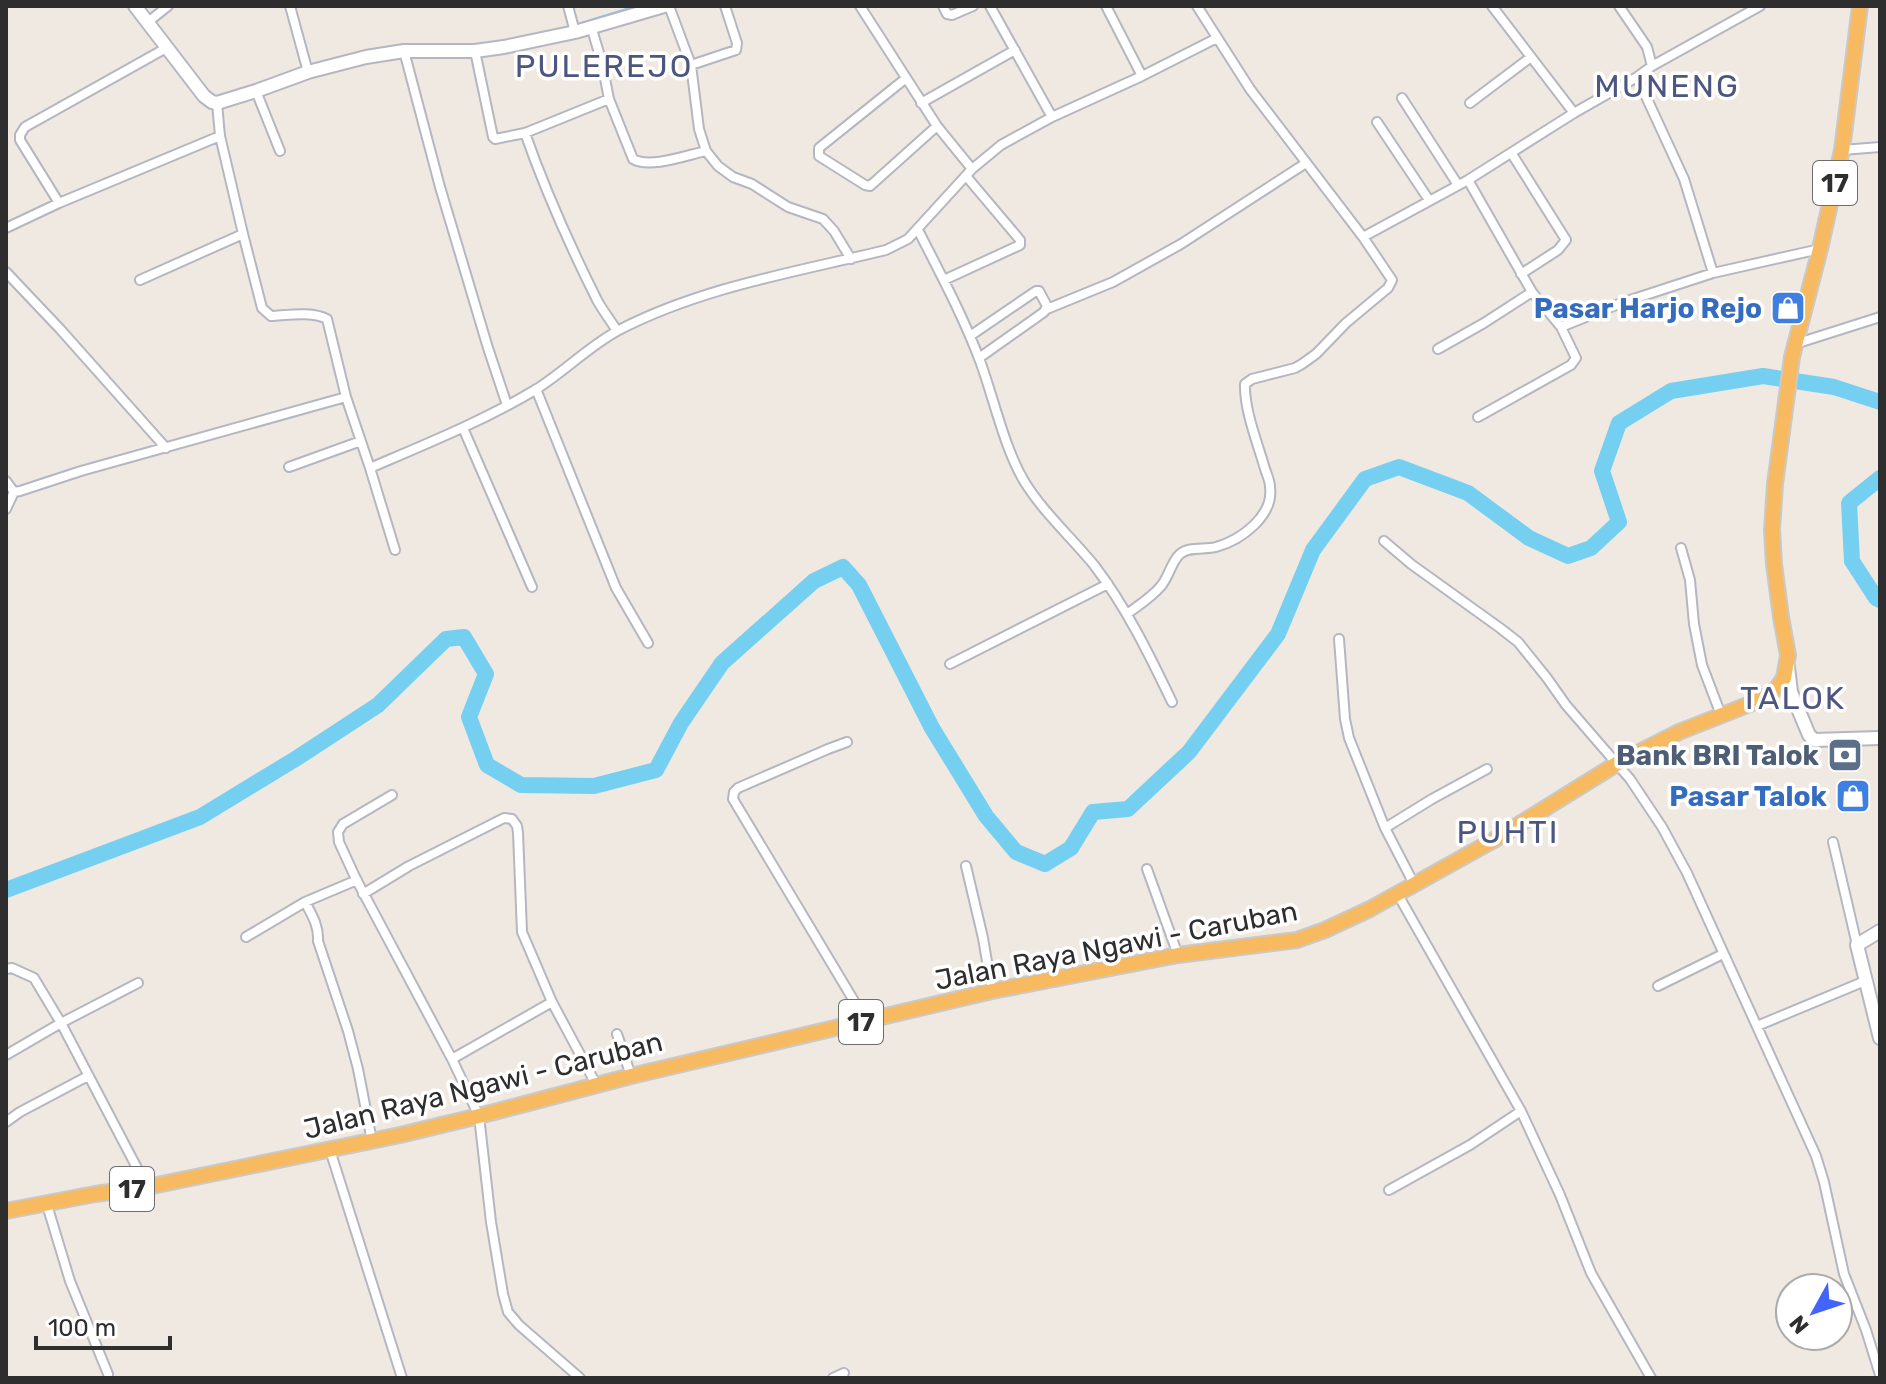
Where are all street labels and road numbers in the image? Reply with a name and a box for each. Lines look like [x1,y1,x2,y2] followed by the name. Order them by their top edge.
[1813,161,1857,205] road number: 17
[932,894,1300,997] street label: Jalan Raya Ngawi - Caruban
[839,1000,883,1044] road number: 17
[300,1025,666,1146] street label: Jalan Raya Ngawi - Caruban
[110,1167,154,1211] road number: 17

